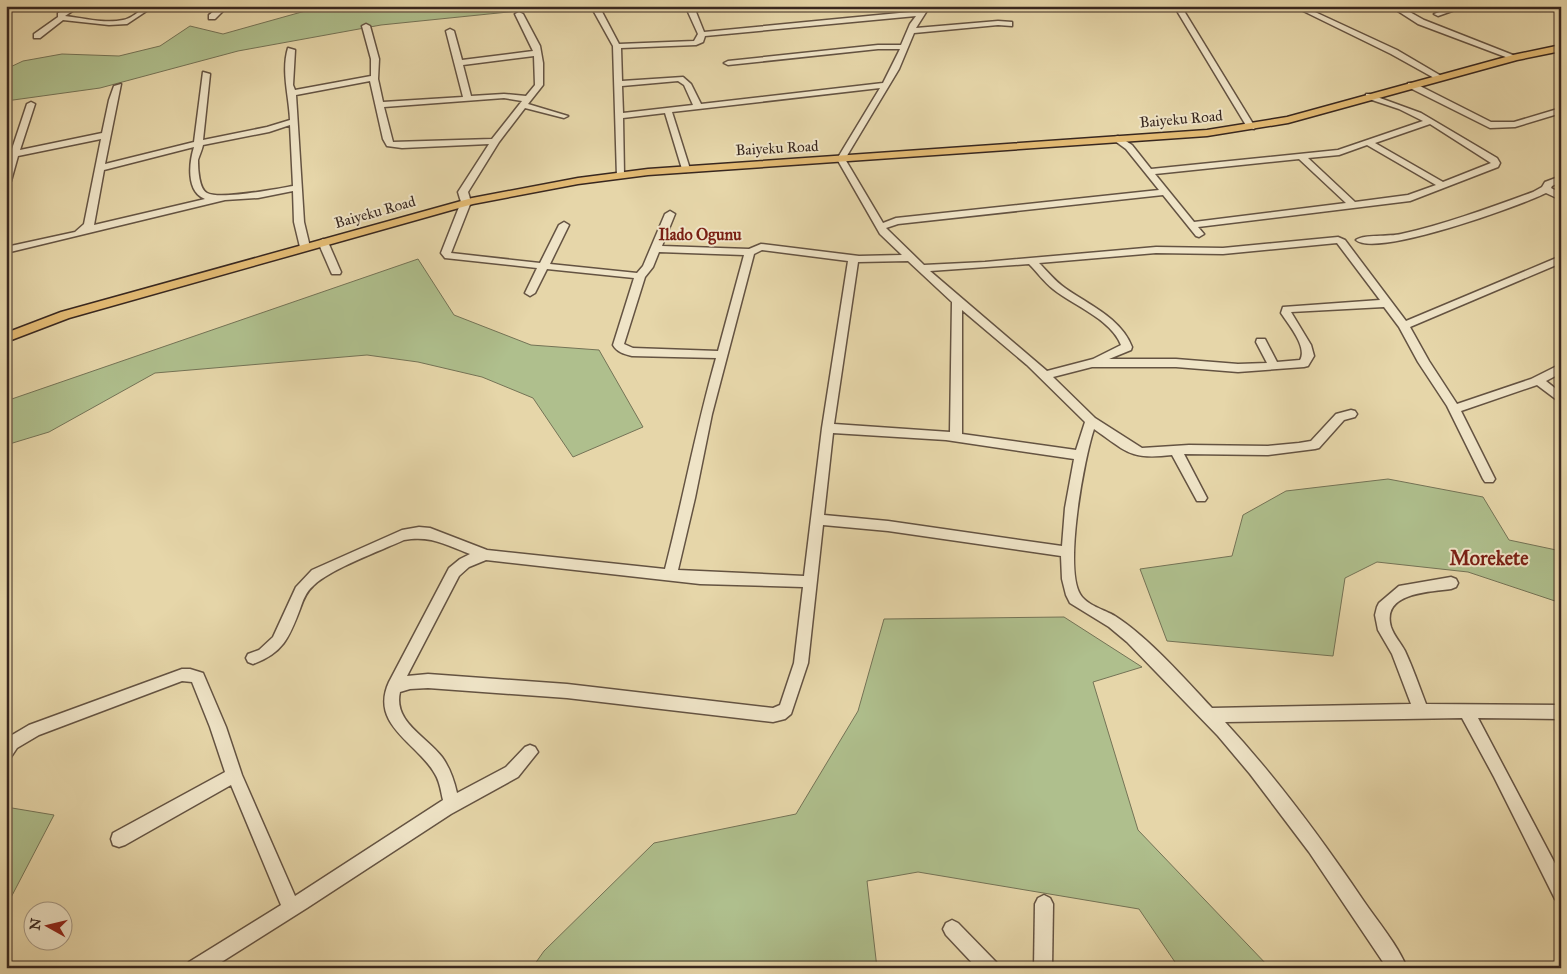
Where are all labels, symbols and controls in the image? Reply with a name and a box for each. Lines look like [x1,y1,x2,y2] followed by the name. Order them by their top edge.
[1139,106,1224,132] street label: Baiyeku Road
[735,137,820,159] street label: Baiyeku Road
[332,192,418,232] street label: Baiyeku Road
[658,225,742,245] district label: Ilado Ogunu
[1449,546,1529,570] district label: Morekete
[22,902,72,952] north arrow
[26,917,45,931] text: N

